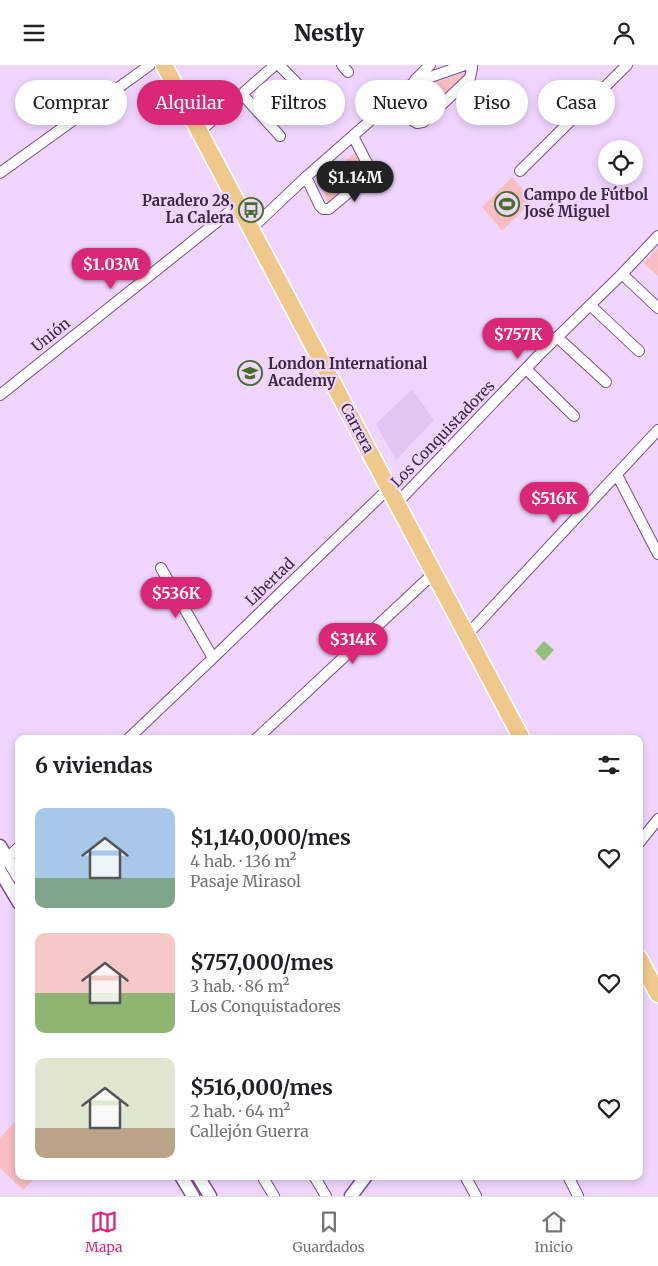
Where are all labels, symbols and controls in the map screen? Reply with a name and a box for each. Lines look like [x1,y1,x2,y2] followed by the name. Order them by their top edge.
[20,19,48,47] icon: menu
[294,19,364,47] text: Nestly
[610,19,638,47] icon: person
[15,80,127,125] chip: Comprar
[137,80,243,125] chip: Alquilar
[253,80,345,125] chip: Filtros
[355,80,446,125] chip: Nuevo
[456,80,528,125] chip: Piso
[538,80,615,125] chip: Casa
[598,140,643,185] map controls
[598,140,643,185] button: locate
[314,161,396,203] pin: $1.14M
[328,167,382,187] text: $1.14M
[523,185,648,221] place label: Campo de Fútbol José Miguel
[142,191,235,227] place label: Paradero 28, La Calera
[494,191,520,217] sports icon: Campo de Fútbol José Miguel
[238,197,264,223] bus stop icon: Paradero 28, La Calera
[70,247,152,290] pin: $1.03M
[83,254,139,274] text: $1.03M
[28,313,74,356] street label: Unión
[483,317,553,360] pin: $757K
[493,324,543,344] text: $757K
[267,354,428,390] place label: London International Academy
[237,360,263,386] school or university icon: London International Academy
[387,376,499,491] street label: Los Conquistadores
[336,400,378,456] street label: Carrera
[519,481,589,524] pin: $516K
[531,488,577,508] text: $516K
[241,554,298,610] street label: Libertad
[141,577,211,619] pin: $536K
[152,583,200,603] text: $536K
[318,623,388,665] pin: $314K
[329,629,377,649] text: $314K
[595,751,623,779] icon: filters
[35,752,153,779] text: 6 viviendas
[190,824,351,851] text: $1,140,000/mes
[75,828,135,888] icon: home
[595,844,623,872] icon: heart
[190,851,296,871] text: 4 hab. · 136 m²
[190,871,301,891] text: Pasaje Mirasol
[190,949,334,976] text: $757,000/mes
[75,953,135,1013] icon: home
[595,969,623,997] icon: heart
[190,976,289,996] text: 3 hab. · 86 m²
[190,996,341,1016] text: Los Conquistadores
[190,1074,333,1101] text: $516,000/mes
[75,1078,135,1138] icon: home
[595,1094,623,1122] icon: heart
[190,1101,290,1121] text: 2 hab. · 64 m²
[190,1121,309,1141] text: Callejón Guerra
[85,1208,123,1256] tab: Mapa
[293,1208,365,1256] tab: Guardados
[535,1208,573,1256] tab: Inicio

